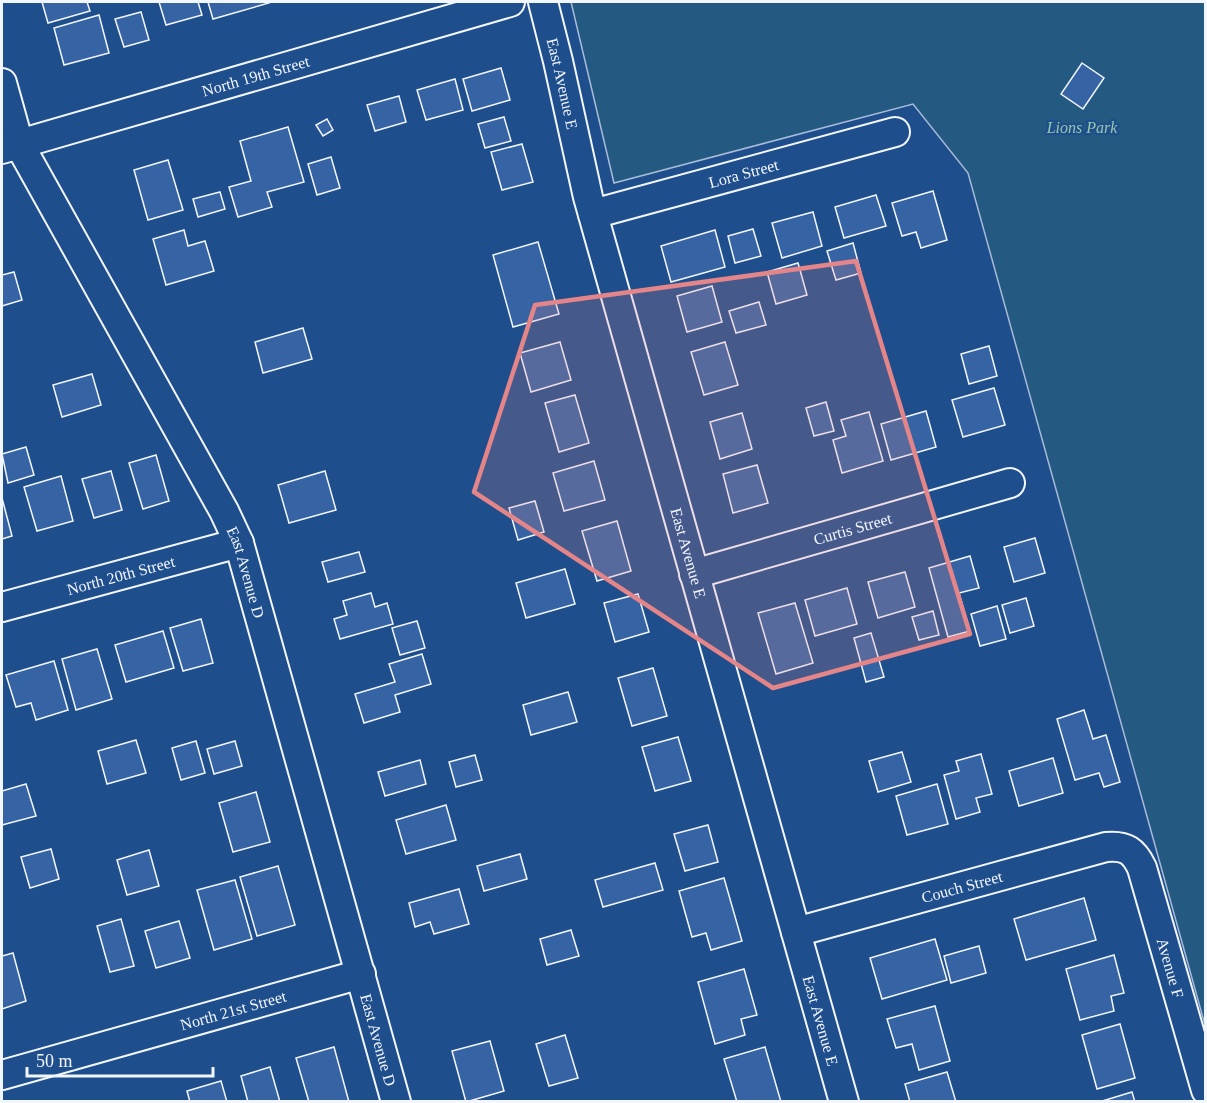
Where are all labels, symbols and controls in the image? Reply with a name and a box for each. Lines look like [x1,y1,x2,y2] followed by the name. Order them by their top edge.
[544,36,581,131] street label: East Avenue E
[200,52,312,100] street label: North 19th Street
[1046,119,1118,136] park label: Lions Park
[707,156,781,191] street label: Lora Street
[667,506,709,600] street label: East Avenue E
[812,509,894,548] street label: Curtis Street
[223,524,268,620] street label: East Avenue D
[65,553,177,598] street label: North 20th Street
[920,868,1005,906] street label: Couch Street
[1154,936,1187,1000] street label: Avenue F
[800,974,841,1068] street label: East Avenue E
[178,987,289,1033] street label: North 21st Street
[357,992,399,1088] street label: East Avenue D
[27,1040,213,1078] scale bar
[36,1051,73,1071] text: 50 m

